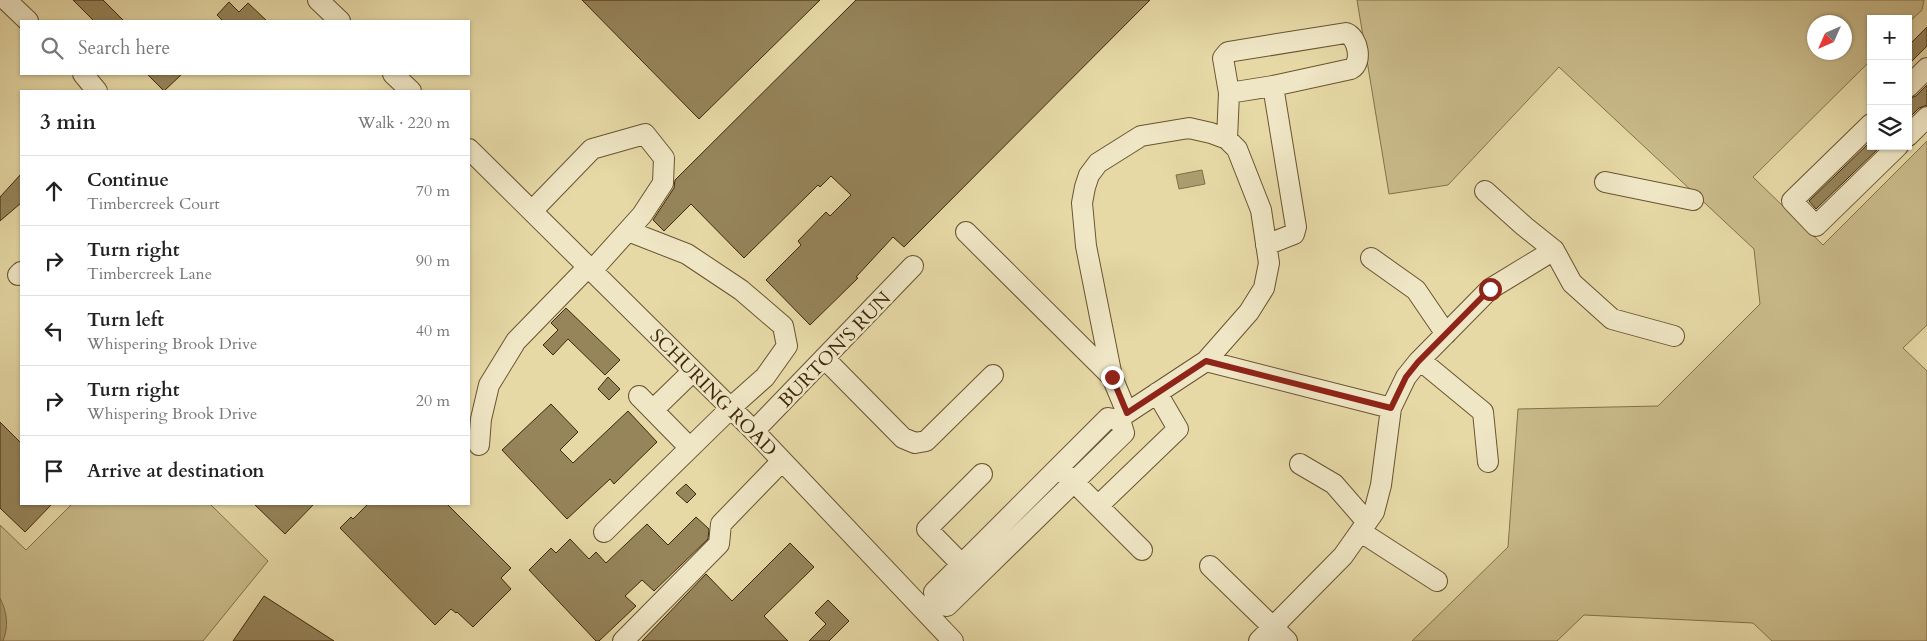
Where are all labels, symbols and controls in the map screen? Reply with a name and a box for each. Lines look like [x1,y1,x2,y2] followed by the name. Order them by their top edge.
[1807,15,1852,60] north arrow
[1867,15,1912,150] map controls
[1867,15,1912,60] button: +
[20,20,470,75] search box
[38,34,66,62] icon: search
[78,35,170,61] text: Search here
[1867,60,1912,105] button: −
[1867,105,1912,150] button: layers
[40,108,96,137] text: 3 min
[358,112,450,134] text: Walk · 220 m
[87,167,169,193] text: Continue
[40,177,68,205] icon: ahead
[416,180,450,202] text: 70 m
[87,193,220,215] text: Timbercreek Court
[87,237,179,263] text: Turn right
[40,247,68,275] icon: right
[416,250,450,272] text: 90 m
[87,263,212,285] text: Timbercreek Lane
[1479,278,1502,301] route start
[773,286,897,413] street label: BURTON'S RUN
[87,307,164,333] text: Turn left
[40,317,68,345] icon: left
[416,320,450,342] text: 40 m
[644,323,783,462] street label: SCHURING ROAD
[87,333,257,355] text: Whispering Brook Drive
[1101,366,1124,389] route end
[87,377,179,403] text: Turn right
[40,387,68,415] icon: right
[416,390,450,412] text: 20 m
[87,403,257,425] text: Whispering Brook Drive
[40,457,68,485] icon: arrive
[87,458,264,484] text: Arrive at destination

